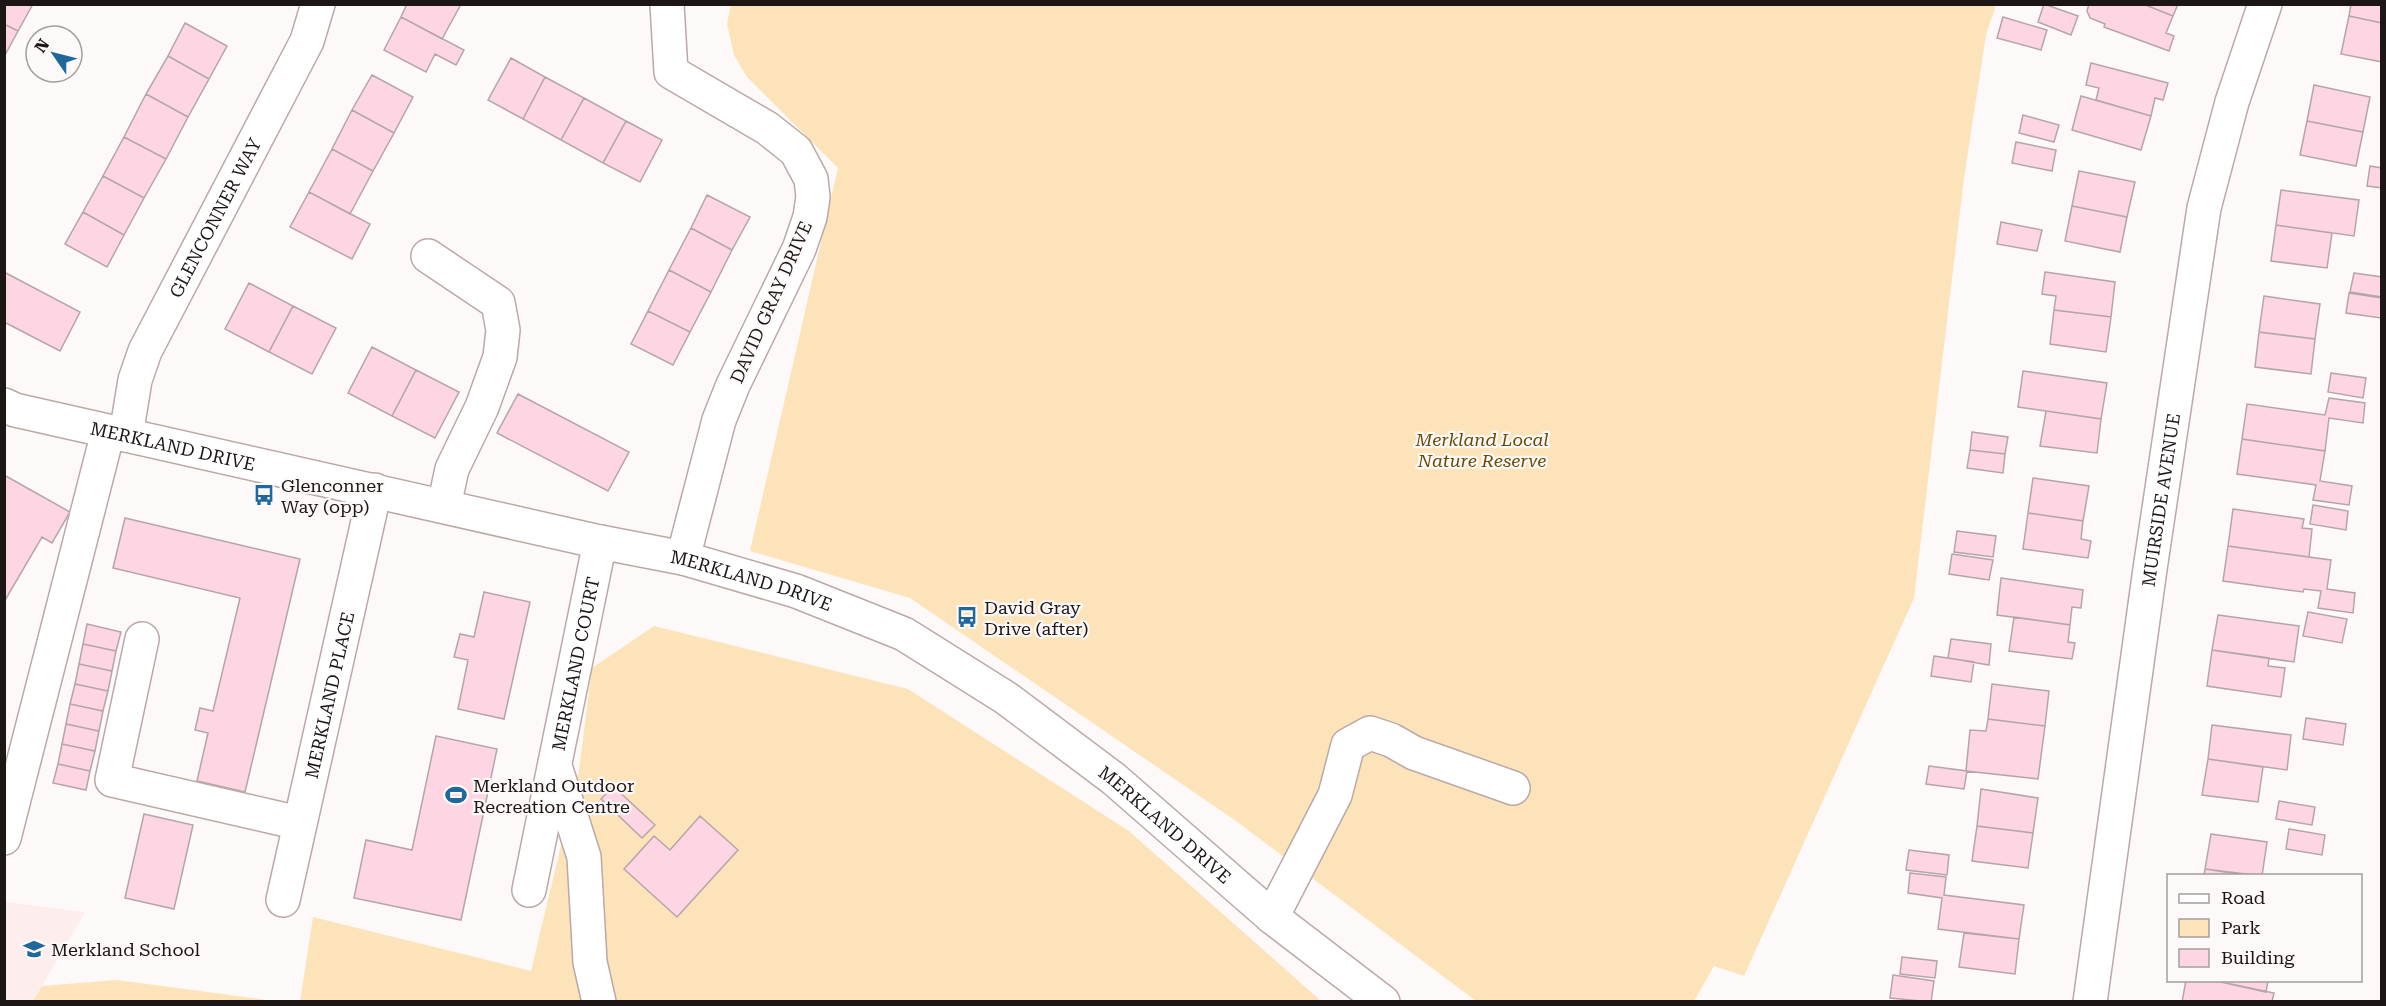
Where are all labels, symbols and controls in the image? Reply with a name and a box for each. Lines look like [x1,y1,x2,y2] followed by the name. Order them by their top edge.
[24,24,84,84] north arrow
[31,35,53,56] text: N
[164,134,265,301] street label: GLENCONNER WAY
[726,218,816,386] street label: DAVID GRAY DRIVE
[2137,412,2184,588] street label: MUIRSIDE AVENUE
[89,417,257,474] street label: MERKLAND DRIVE
[1414,429,1549,471] park label: Merkland Local Nature Reserve
[281,475,384,517] place label: Glenconner Way (opp)
[252,483,276,507] bus stop icon: Glenconner Way (opp)
[669,545,835,615] street label: MERKLAND DRIVE
[547,575,603,752] street label: MERKLAND COURT
[984,597,1088,639] place label: David Gray Drive (after)
[955,605,979,629] bus stop icon: David Gray Drive (after)
[300,610,358,781] street label: MERKLAND PLACE
[1095,761,1236,887] street label: MERKLAND DRIVE
[473,775,634,817] place label: Merkland Outdoor Recreation Centre
[444,783,468,807] sports icon: Merkland Outdoor Recreation Centre
[2167,874,2362,982] legend
[2221,887,2266,908] text: Road
[2221,917,2261,938] text: Park
[22,937,46,961] school or university icon: Merkland School
[51,939,201,960] place label: Merkland School
[2221,947,2295,968] text: Building

